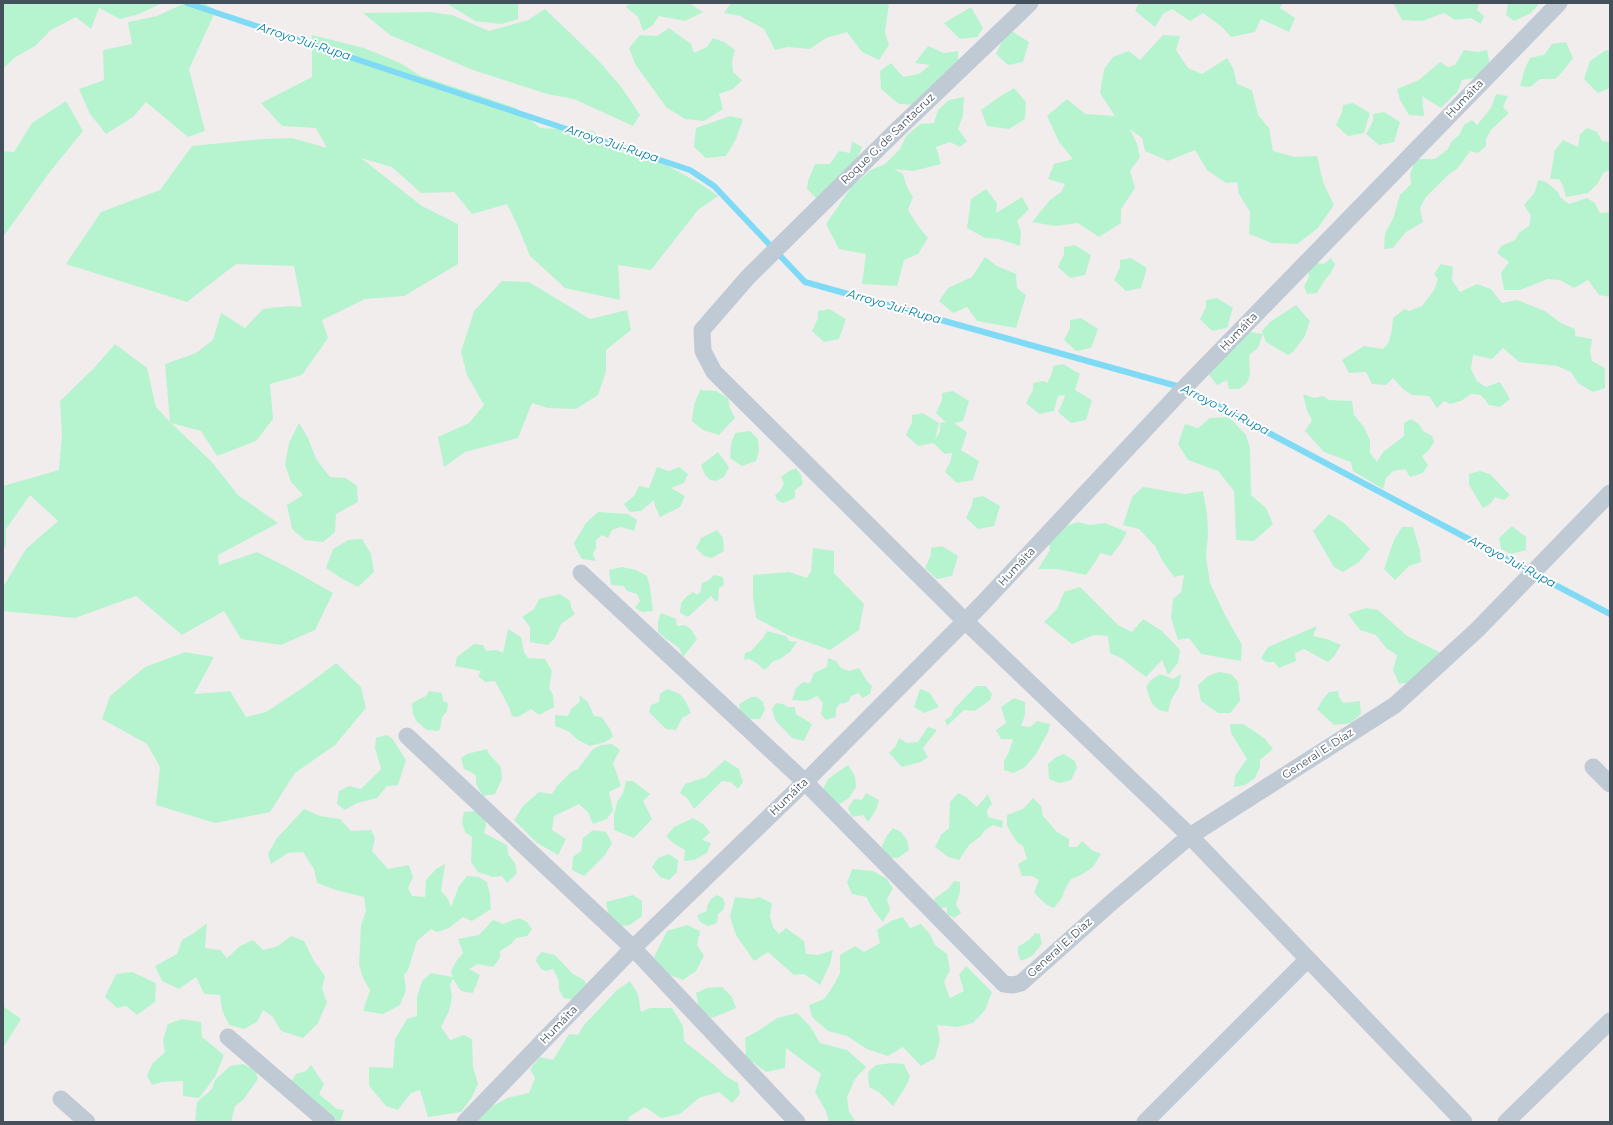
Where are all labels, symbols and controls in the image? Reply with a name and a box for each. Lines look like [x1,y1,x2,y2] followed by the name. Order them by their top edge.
[256,20,352,64] water label: Arroyo Jui-Rupa
[1444,77,1486,121] street label: Humáita
[838,91,938,187] street label: Roque G. de Santacruz
[564,122,660,166] water label: Arroyo Jui-Rupa
[846,287,942,327] water label: Arroyo Jui-Rupa
[1218,310,1260,354] street label: Humáita
[1179,382,1271,438] water label: Arroyo Jui-Rupa
[1466,533,1558,591] water label: Arroyo Jui-Rupa
[996,545,1038,589] street label: Humáita
[1280,726,1356,782] street label: General E. Díaz
[767,776,811,818] street label: Humáita
[1025,916,1095,980] street label: General E. Díaz
[538,1003,580,1047] street label: Humáita

